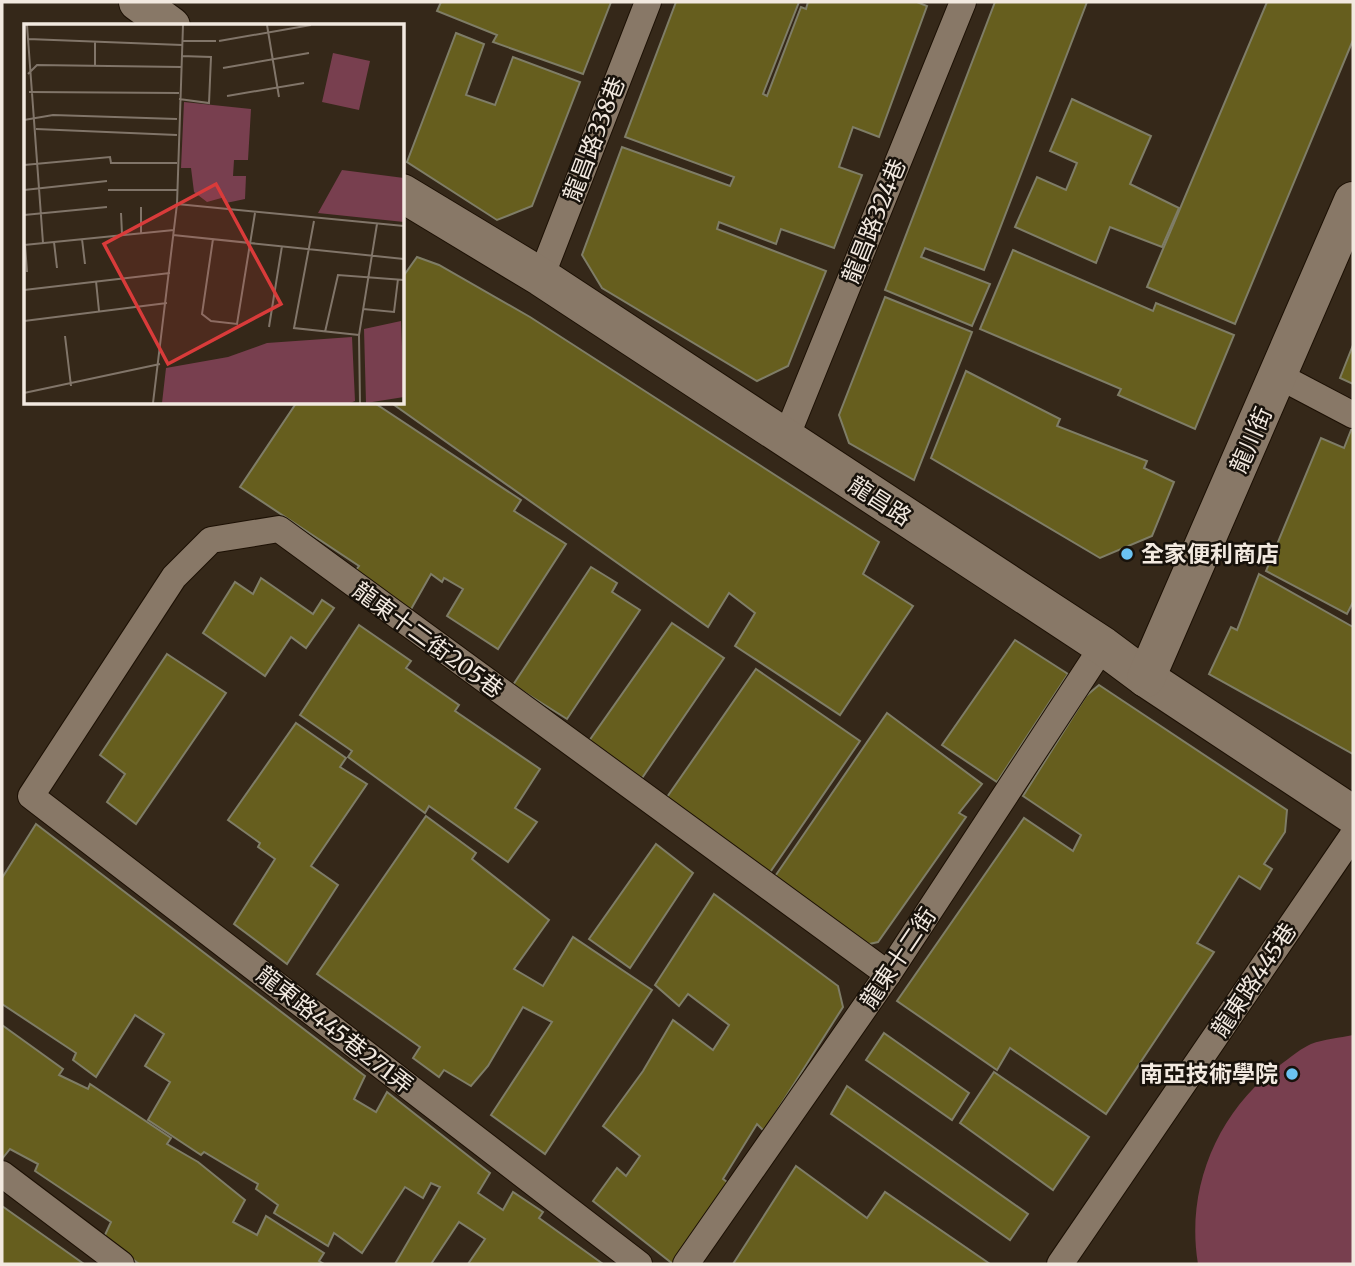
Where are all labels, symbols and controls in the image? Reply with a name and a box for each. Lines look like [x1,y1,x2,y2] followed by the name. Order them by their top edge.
[24,24,404,404] inset map
[557,73,630,205] street label: 龍昌路338巷
[835,154,912,287] street label: 龍昌路324巷
[1223,402,1278,477] street label: 龍川街
[843,470,917,532] street label: 龍昌路
[1141,539,1279,568] place label: 全家便利商店
[1119,546,1135,562] marker: 全家便利商店
[347,575,509,704] street label: 龍東十二街205巷
[853,902,942,1013] street label: 龍東十二街
[1205,917,1302,1042] street label: 龍東路445巷
[251,959,419,1100] street label: 龍東路445巷271弄
[1140,1059,1278,1088] place label: 南亞技術學院
[1284,1066,1300,1082] marker: 南亞技術學院

